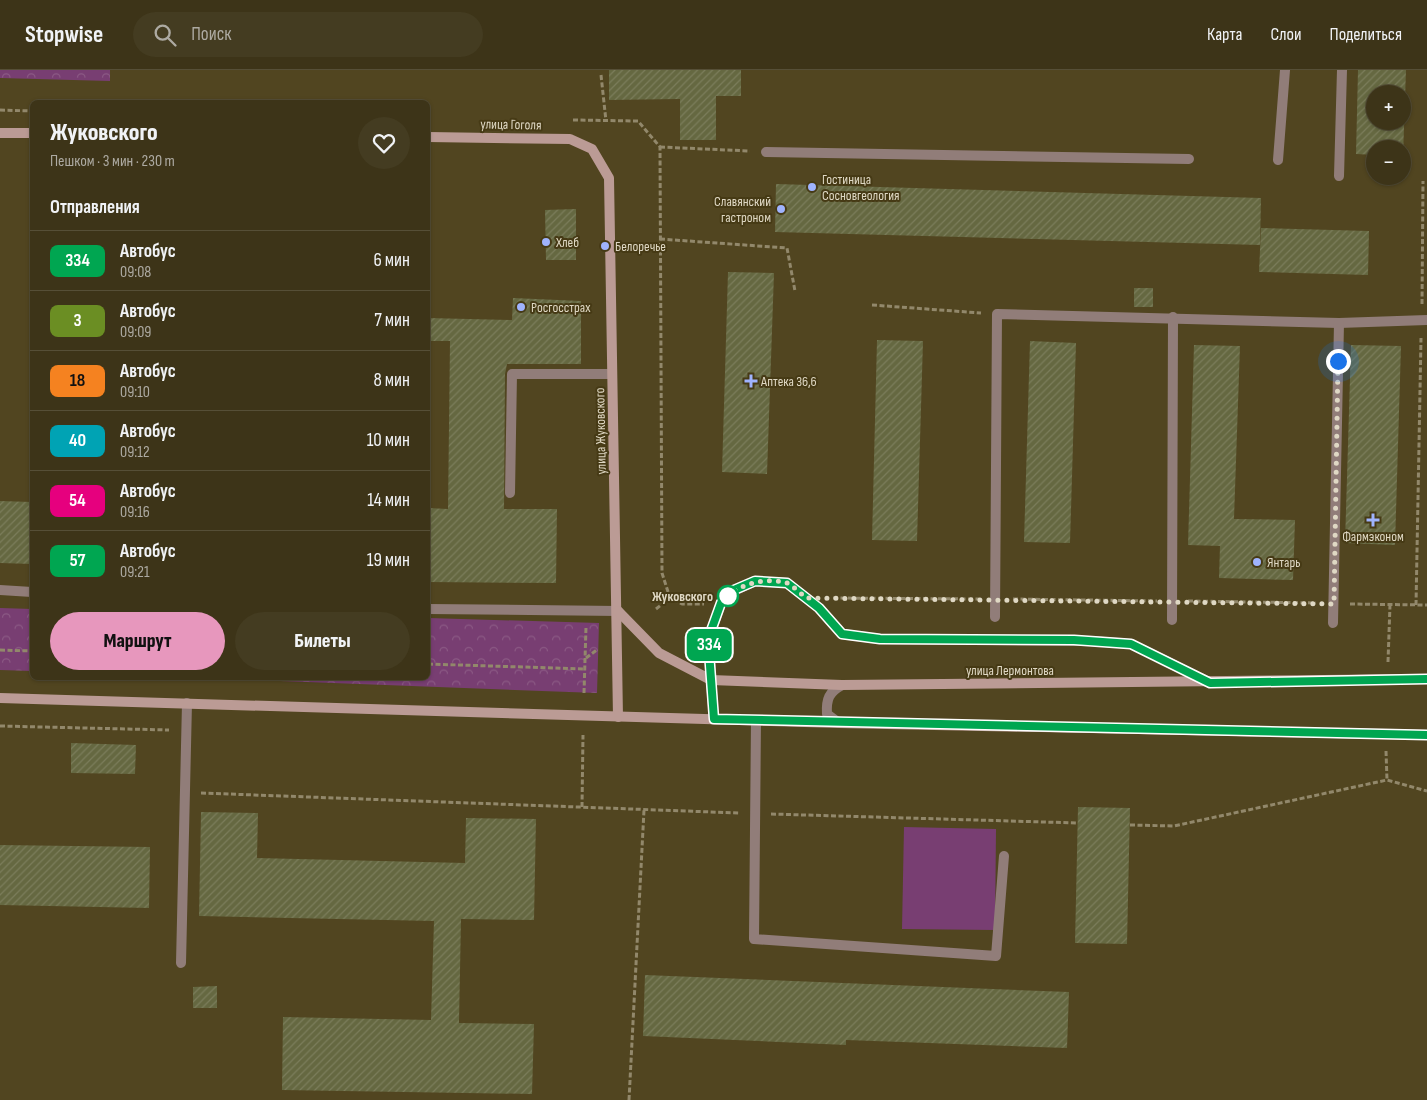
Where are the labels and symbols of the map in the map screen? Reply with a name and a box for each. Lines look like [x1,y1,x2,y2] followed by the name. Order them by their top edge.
[480,115,542,134] street label: улица Гоголя
[822,171,900,204] place label: Гостиница Сосновгеология
[806,181,818,193] marker: Гостиница Сосновгеология
[714,193,771,226] place label: Славянский гастроном
[775,203,787,215] marker: Славянский гастроном
[555,234,579,251] place label: Хлеб
[540,236,552,248] marker: Хлеб
[615,238,666,255] place label: Белоречье
[599,240,611,252] marker: Белоречье
[531,299,591,316] place label: Росгосстрах
[515,301,527,313] marker: Росгосстрах
[1326,349,1351,374] your location
[760,373,817,390] place label: Аптека 36,6
[745,375,757,387] marker: Аптека 36,6
[591,387,610,475] street label: улица Жуковского
[1367,514,1379,526] marker: Фармэконом
[1342,528,1404,545] place label: Фармэконом
[1267,554,1301,571] place label: Янтарь
[1251,556,1263,568] marker: Янтарь
[717,585,739,607] marker: Жуковского
[652,588,713,605] place label: Жуковского
[680,629,738,661] line badge: 334
[966,662,1054,679] street label: улица Лермонтова

